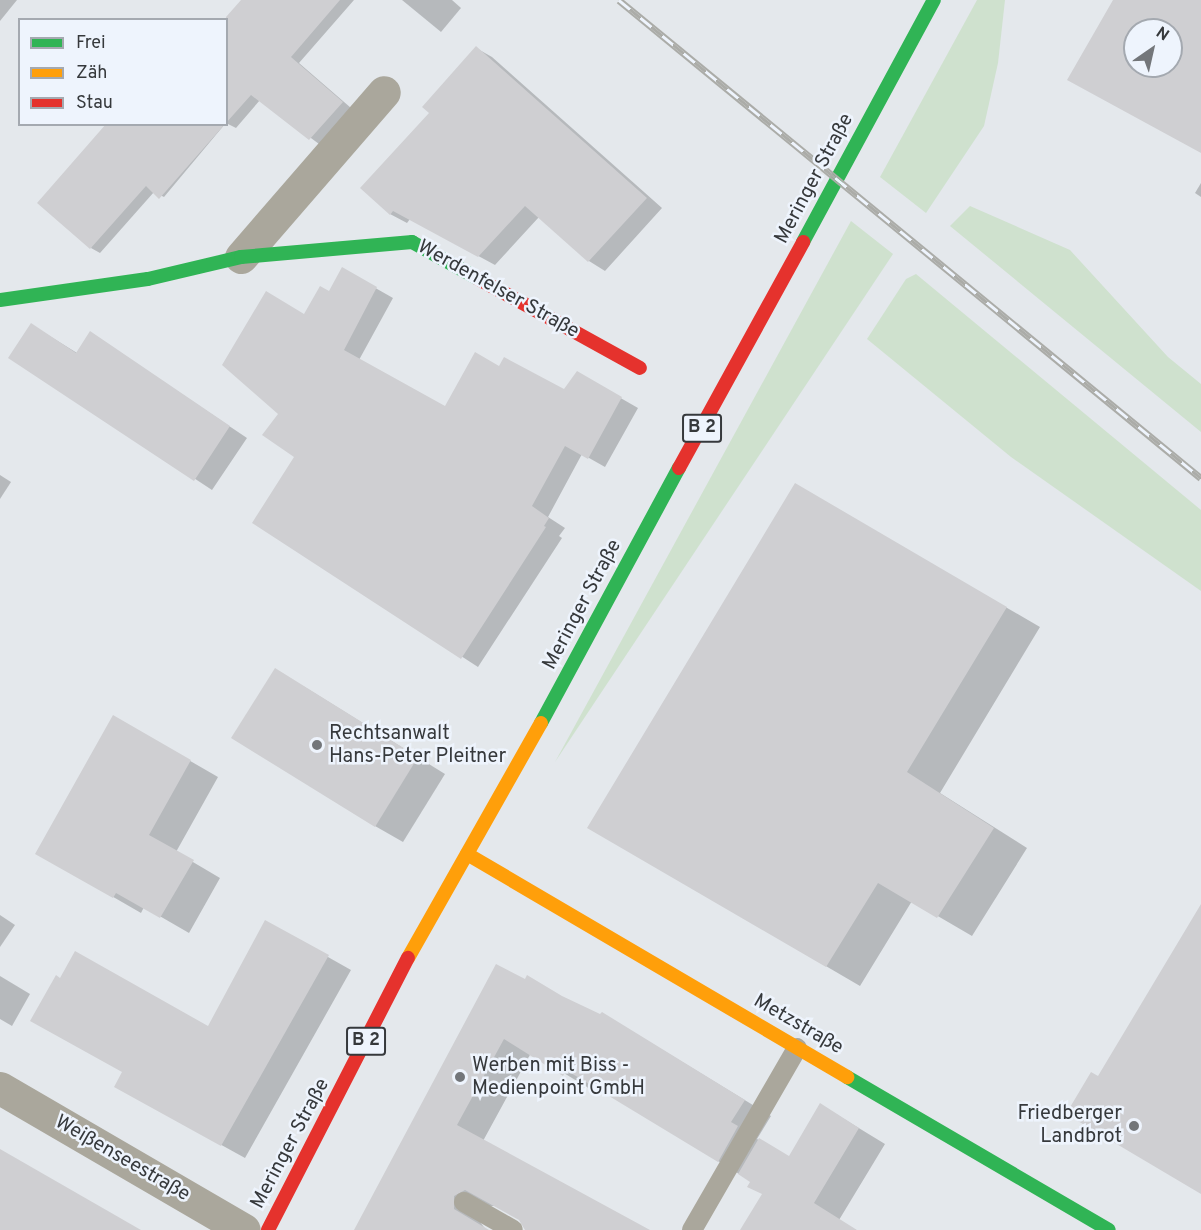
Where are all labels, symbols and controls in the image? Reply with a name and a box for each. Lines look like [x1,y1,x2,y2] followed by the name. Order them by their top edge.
[18,18,228,126] legend
[1123,18,1183,78] north arrow
[1152,23,1172,46] text: N
[76,32,106,55] text: Frei
[76,62,107,85] text: Zäh
[76,92,113,115] text: Stau
[771,110,859,248] street label: Meringer Straße
[413,236,583,344] street label: Werdenfelser Straße
[681,413,723,443] road number: B 2
[539,536,627,674] street label: Meringer Straße
[329,722,506,769] place label: Rechtsanwalt Hans-Peter Pleitner
[310,738,324,752] marker: Rechtsanwalt Hans-Peter Pleitner
[749,990,847,1060] street label: Metzstraße
[345,1026,387,1056] road number: B 2
[472,1054,645,1101] place label: Werben mit Biss - Medienpoint GmbH
[453,1070,467,1084] marker: Werben mit Biss - Medienpoint GmbH
[247,1075,335,1213] street label: Meringer Straße
[1017,1102,1122,1149] place label: Friedberger Landbrot
[50,1111,194,1207] street label: Weißenseestraße
[1127,1119,1141,1133] marker: Friedberger Landbrot

